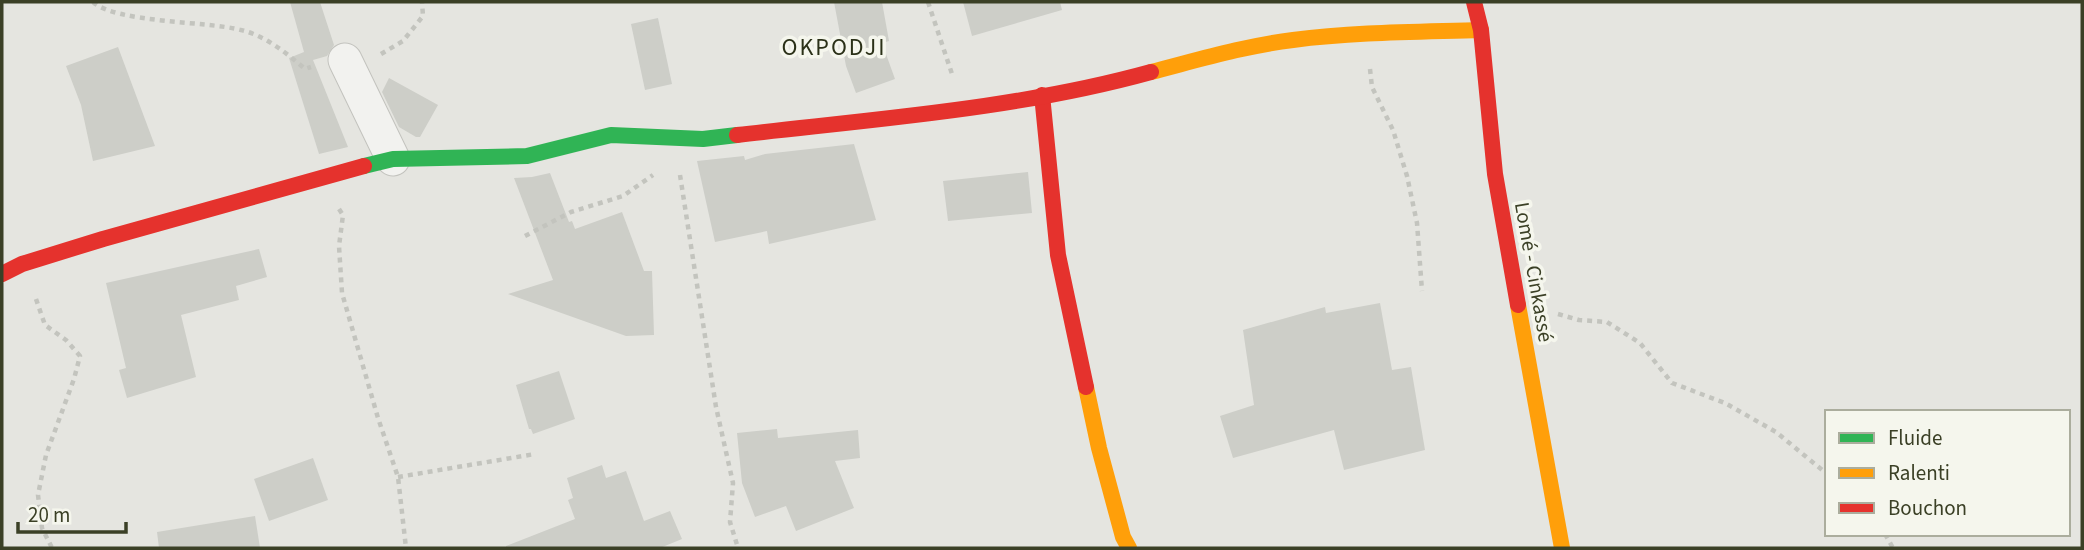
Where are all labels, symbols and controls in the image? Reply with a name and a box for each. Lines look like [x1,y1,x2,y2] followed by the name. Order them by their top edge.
[782,30,886,65] district label: OKPODJI
[1507,200,1561,344] street label: Lomé - Cinkassé
[1825,410,2070,536] legend
[1888,423,1942,453] text: Fluide
[1888,458,1950,488] text: Ralenti
[18,490,126,534] scale bar
[1888,493,1967,523] text: Bouchon
[28,500,70,530] text: 20 m

